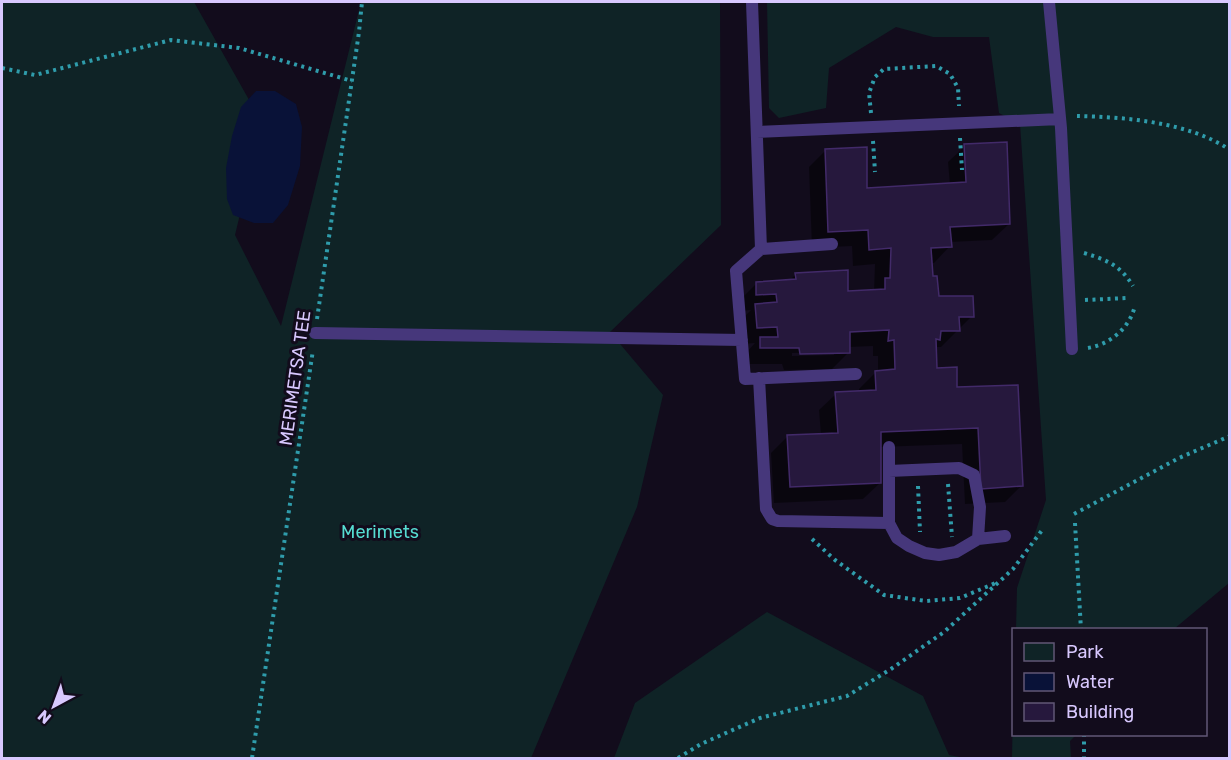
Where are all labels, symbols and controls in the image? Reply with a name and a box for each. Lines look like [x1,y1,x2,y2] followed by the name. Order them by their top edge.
[275,309,315,447] street label: MERIMETSA TEE
[341,521,419,543] park label: Merimets
[1012,628,1207,736] legend
[1066,641,1104,663] text: Park
[1066,671,1114,693] text: Water
[24,676,84,736] north arrow
[1066,701,1134,723] text: Building
[34,706,55,728] text: N

